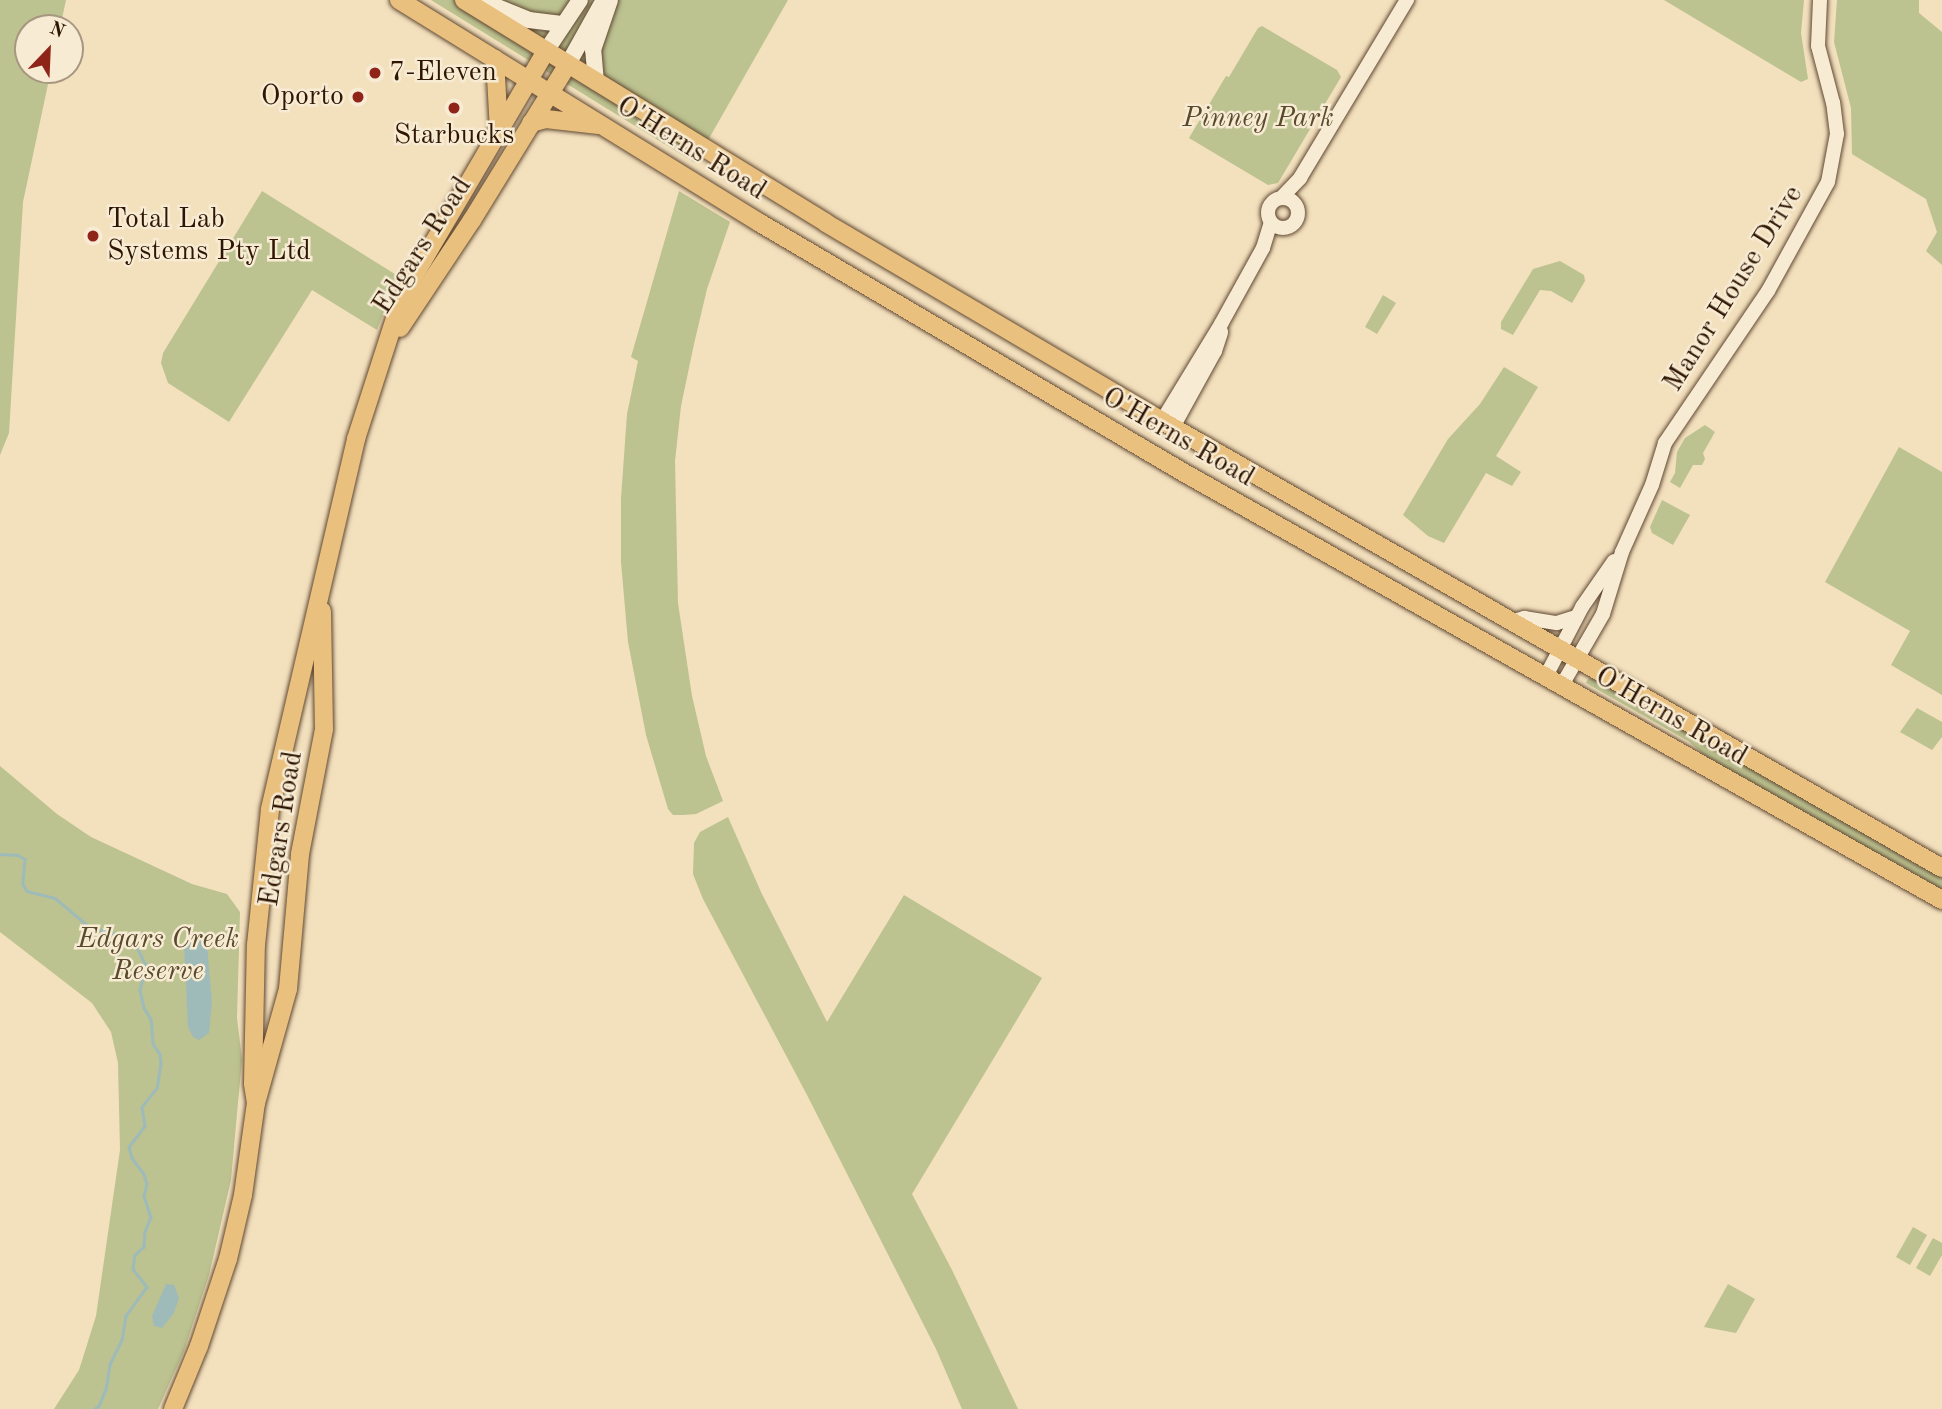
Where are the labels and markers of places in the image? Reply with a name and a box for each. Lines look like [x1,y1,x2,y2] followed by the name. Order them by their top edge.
[389,56,497,90] place label: 7-Eleven
[367,65,383,81] marker: 7-Eleven
[261,80,344,114] place label: Oporto
[350,89,366,105] marker: Oporto
[446,100,462,116] marker: Starbucks
[394,119,514,153] place label: Starbucks
[107,203,311,269] place label: Total Lab Systems Pty Ltd
[85,228,101,244] marker: Total Lab Systems Pty Ltd

